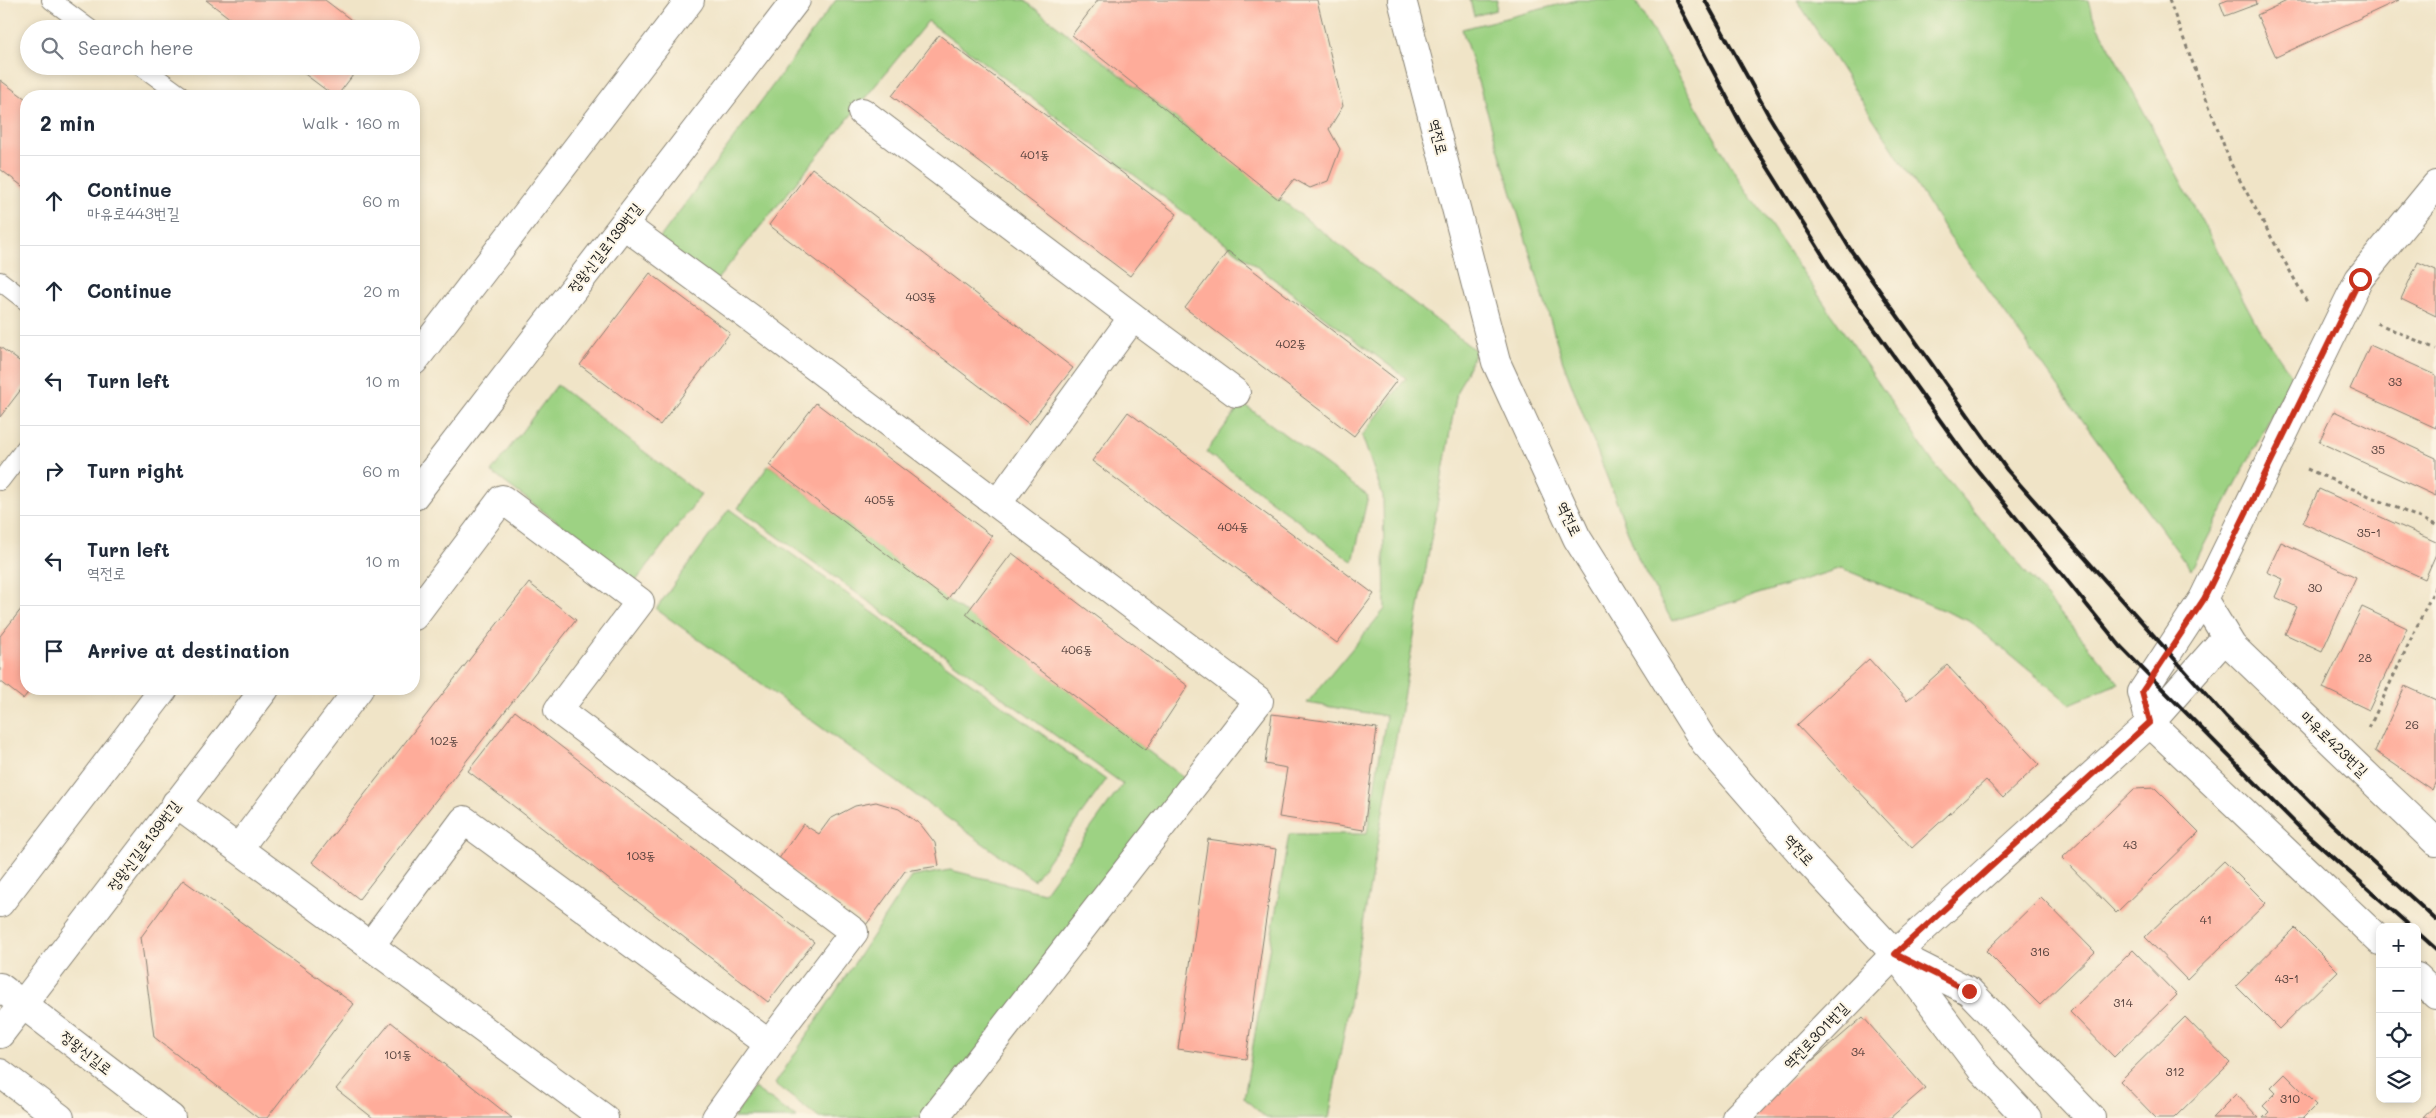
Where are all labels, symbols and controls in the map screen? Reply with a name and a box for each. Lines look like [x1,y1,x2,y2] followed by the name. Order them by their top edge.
[20,20,420,75] search box
[38,34,66,62] icon: search
[78,35,194,60] text: Search here
[40,109,95,136] text: 2 min
[302,112,400,133] text: Walk · 160 m
[1425,117,1453,157] street label: 역전로
[1020,146,1050,162] house number: 401동
[87,177,172,202] text: Continue
[40,187,68,215] icon: ahead
[363,190,400,211] text: 60 m
[563,198,646,296] street label: 정왕신길로139번길
[87,202,180,223] text: 마유로443번길
[2349,268,2372,291] route start
[40,277,68,305] icon: ahead
[87,278,172,303] text: Continue
[363,280,400,301] text: 20 m
[905,288,937,304] house number: 403동
[1276,335,1306,351] house number: 402동
[40,367,68,395] icon: left
[87,368,170,393] text: Turn left
[365,370,400,391] text: 10 m
[2388,373,2402,389] house number: 33
[2371,441,2385,457] house number: 35
[40,457,68,485] icon: right
[87,458,184,483] text: Turn right
[363,460,400,481] text: 60 m
[864,491,896,507] house number: 405동
[1553,498,1587,539] street label: 역전로
[1217,518,1249,534] house number: 404동
[2357,524,2381,540] house number: 35-1
[87,537,170,562] text: Turn left
[40,547,68,575] icon: left
[365,550,400,571] text: 10 m
[87,562,126,583] text: 역전로
[2308,579,2323,595] house number: 30
[40,637,68,665] icon: arrive
[87,638,290,663] text: Arrive at destination
[1061,641,1093,657] house number: 406동
[2358,649,2372,665] house number: 28
[2297,706,2373,780] street label: 마유로423번길
[2405,716,2419,732] house number: 26
[429,732,459,748] house number: 102동
[102,796,184,895] street label: 정왕신길로139번길
[1780,829,1819,869] street label: 역전로
[2123,836,2137,852] house number: 43
[626,847,656,863] house number: 103동
[2200,911,2212,927] house number: 41
[2376,923,2421,1103] map controls
[2376,923,2421,968] button: +
[2030,943,2050,959] house number: 316
[2376,968,2421,1013] button: −
[2275,970,2299,986] house number: 43-1
[1958,980,1981,1003] route end
[2113,994,2133,1010] house number: 314
[1779,998,1852,1073] street label: 역전로301번길
[2376,1013,2421,1058] button: locate
[57,1026,117,1079] street label: 정왕신길로
[1851,1043,1865,1059] house number: 34
[384,1046,412,1062] house number: 101동
[2376,1058,2421,1103] button: layers
[2165,1063,2185,1079] house number: 312
[2280,1090,2300,1106] house number: 310

